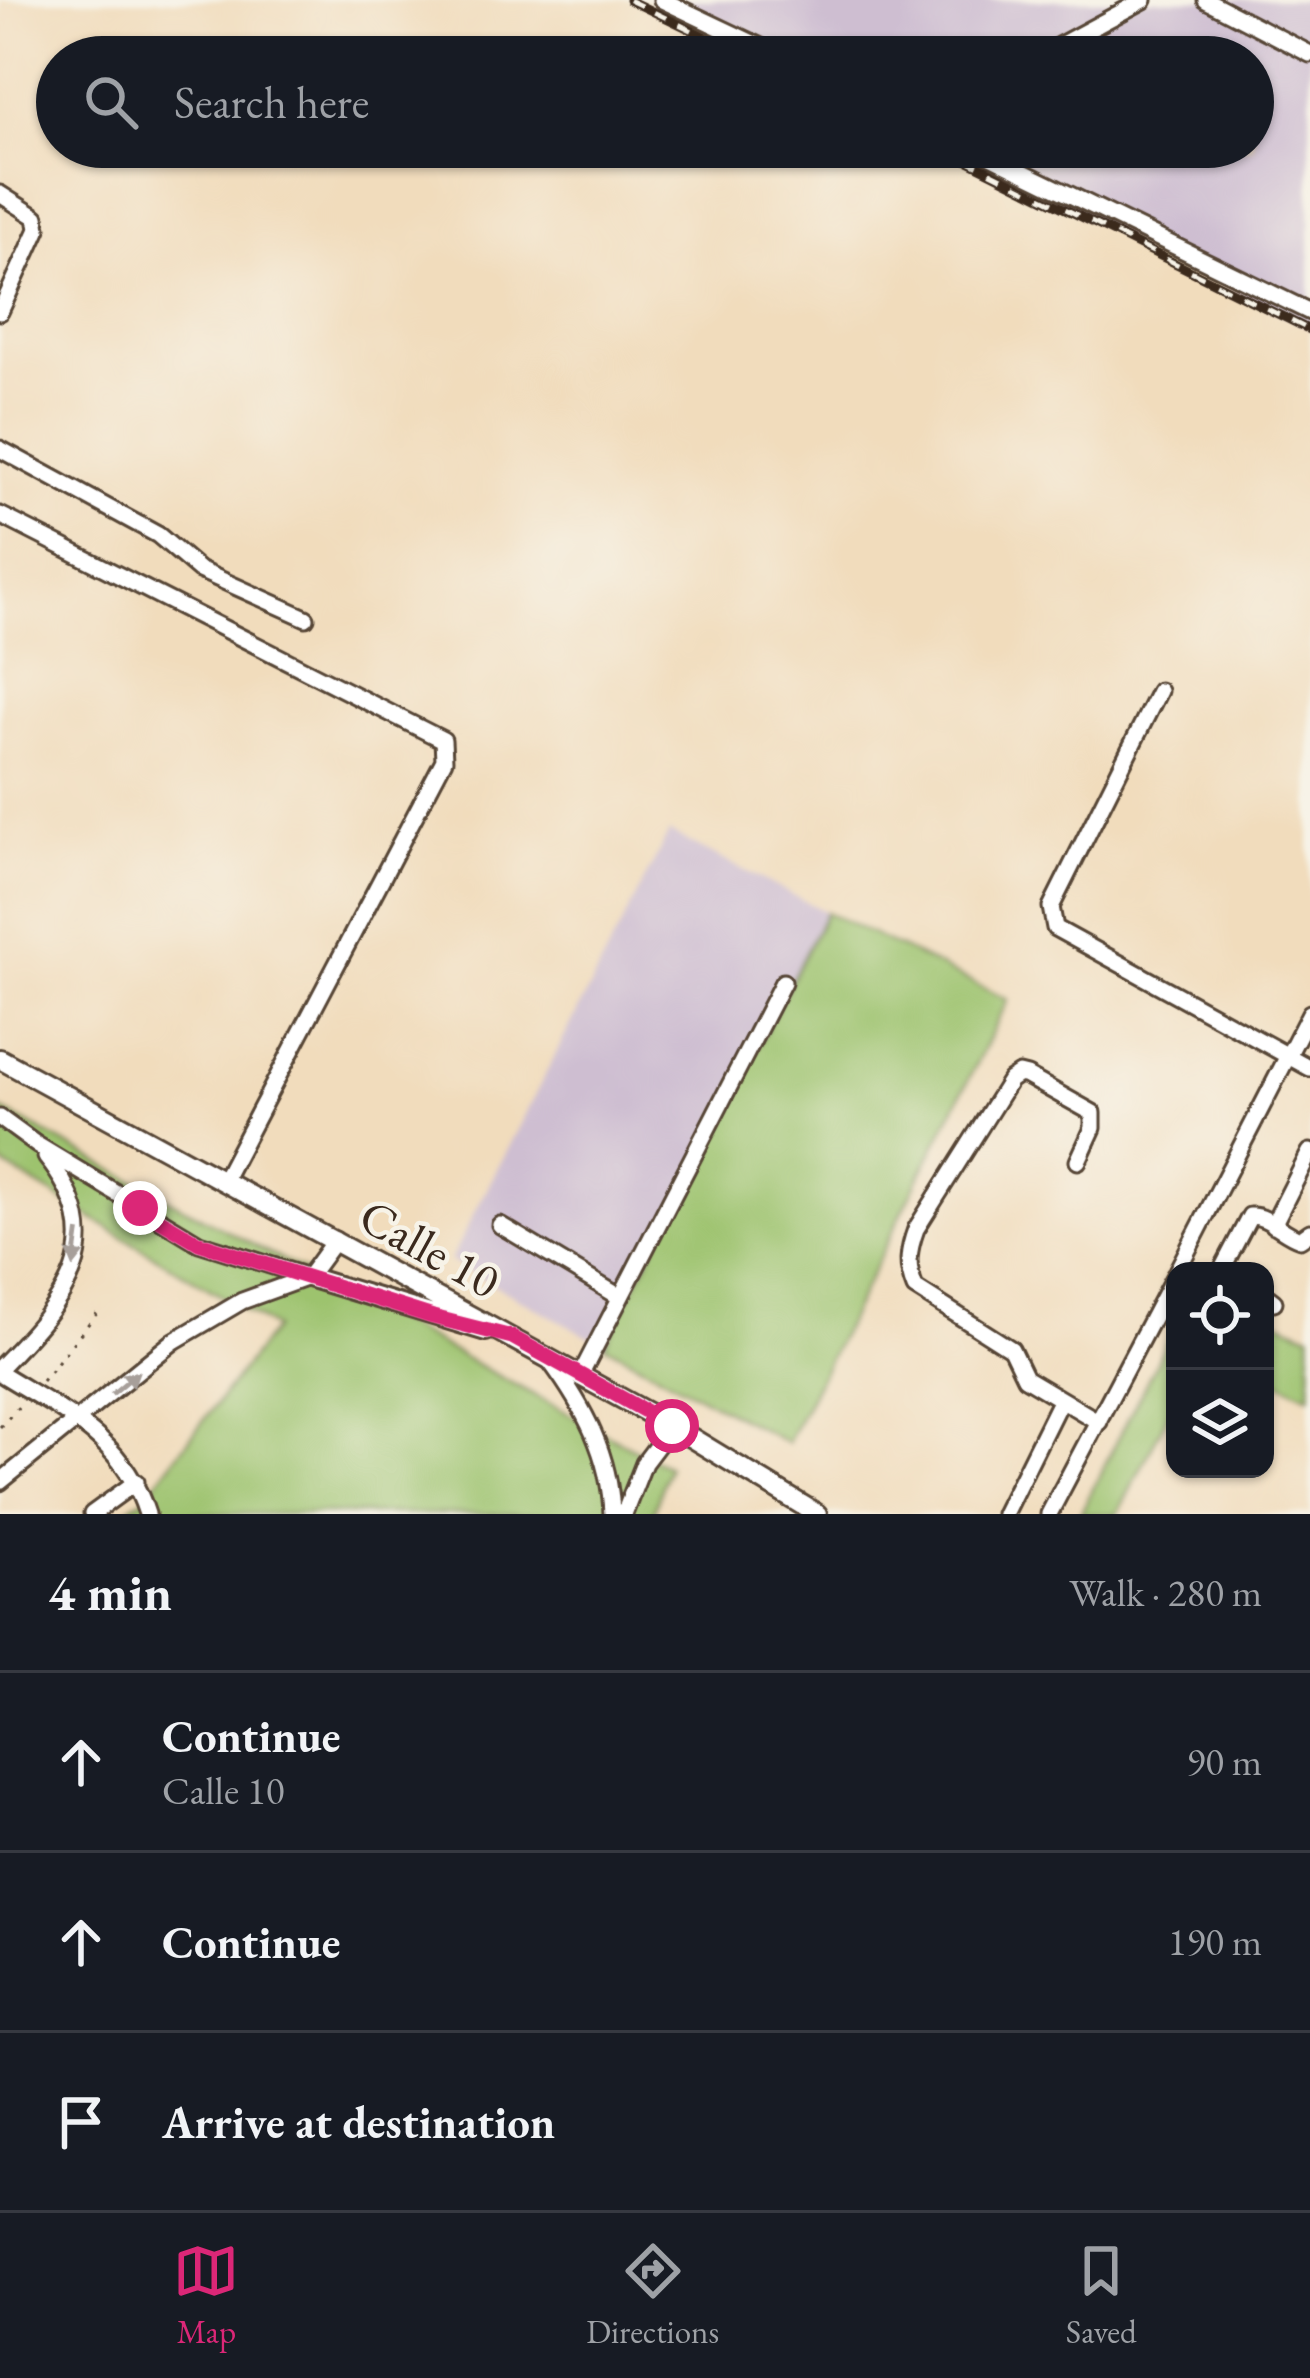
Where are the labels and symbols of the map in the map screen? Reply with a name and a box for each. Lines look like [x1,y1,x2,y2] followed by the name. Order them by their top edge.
[113,1181,167,1235] route end
[349,1184,511,1312] street label: Calle 10
[66,1231,85,1269] one-way arrow
[109,1370,139,1397] one-way arrow
[645,1399,699,1453] route start

